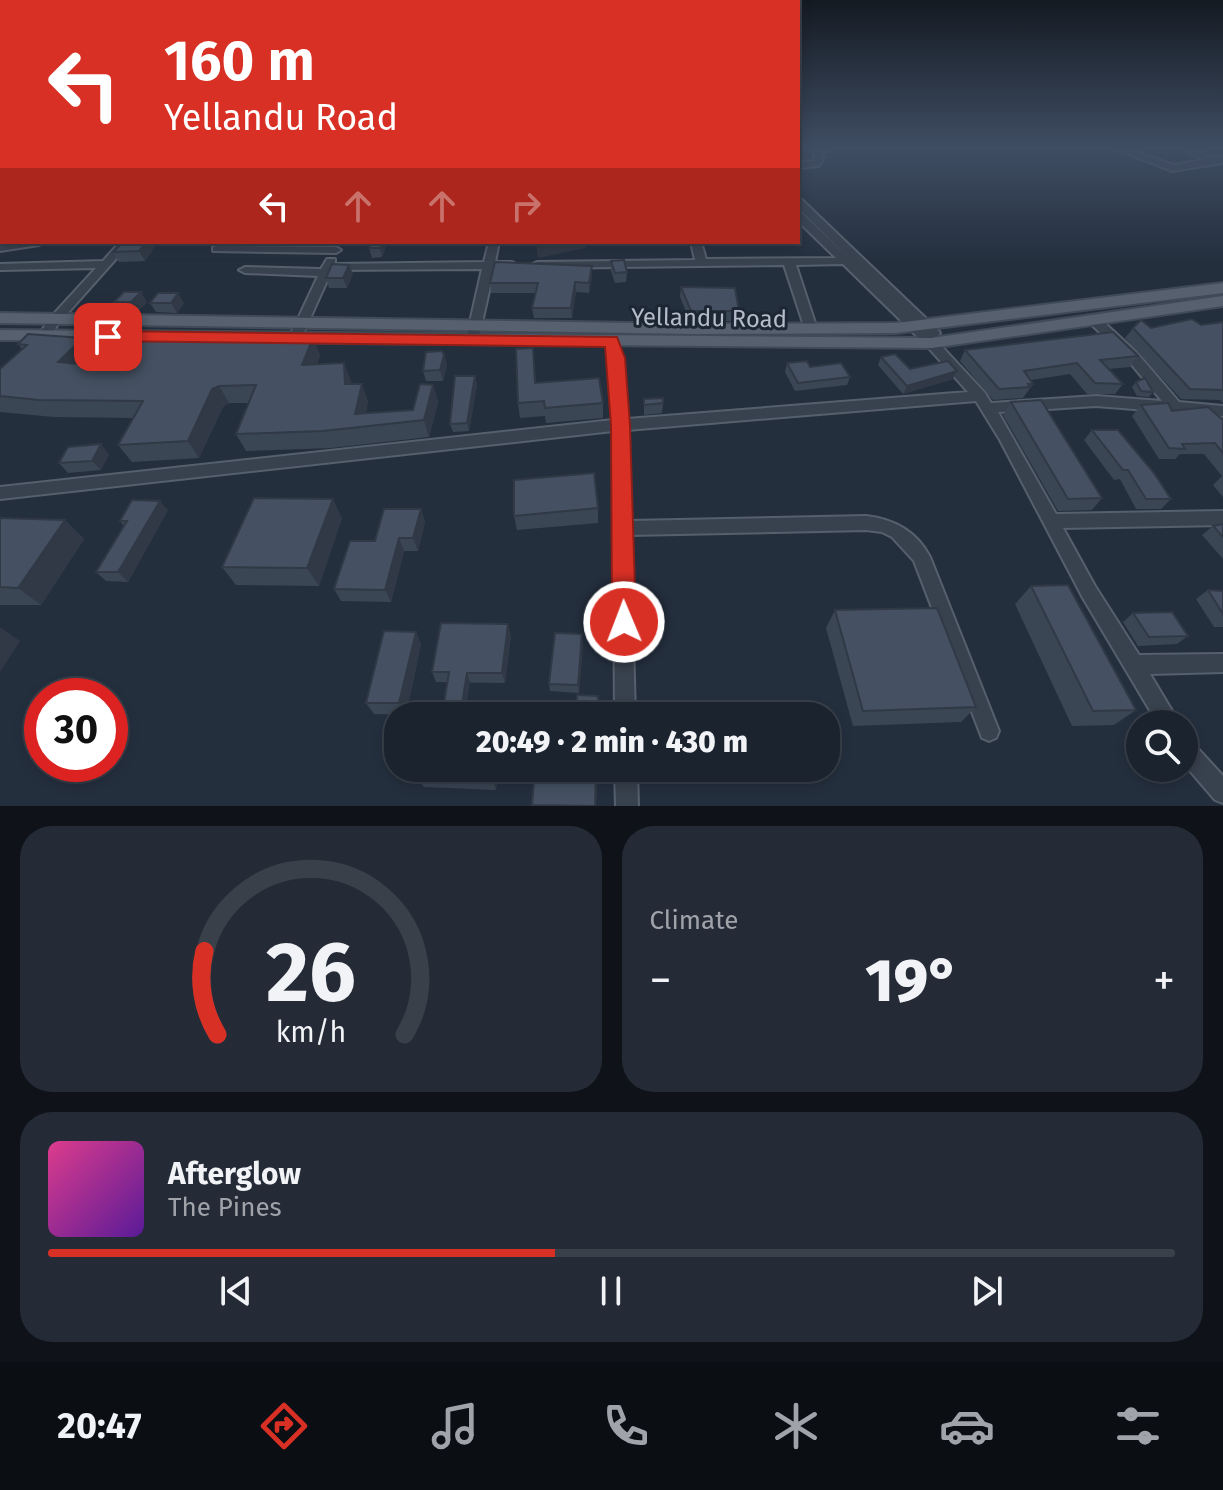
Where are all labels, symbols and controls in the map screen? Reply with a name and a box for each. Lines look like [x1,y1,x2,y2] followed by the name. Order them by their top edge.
[164,28,315,95] text: 160 m
[32,32,136,136] icon: left
[164,96,398,140] text: Yellandu Road
[252,184,296,228] icon: left
[336,184,380,228] icon: ahead
[420,184,464,228] icon: ahead
[504,184,548,228] icon: right
[74,303,142,371] pin
[631,303,787,333] street label: Yellandu Road
[86,315,130,359] icon: arrive
[582,580,666,664] position arrow
[24,678,128,782] speed limit sign: 30
[1126,710,1198,782] map controls
[1126,710,1198,782] button: search
[476,724,748,760] text: 20:49 · 2 min · 430 m
[650,905,738,936] text: Climate
[266,923,356,1023] text: 26
[865,945,959,1017] text: 19°
[650,954,672,1007] text: −
[1153,954,1175,1007] text: +
[275,1015,346,1050] text: km/h
[168,1156,301,1192] text: Afterglow
[168,1192,282,1223] text: The Pines
[214,1269,258,1313] icon: previous
[589,1269,633,1313] icon: pause
[965,1269,1009,1313] icon: next
[256,1398,312,1454] icon: directions
[427,1398,483,1454] icon: music
[598,1398,654,1454] icon: phone
[768,1398,824,1454] icon: climate
[939,1398,995,1454] icon: car
[1110,1398,1166,1454] icon: filters
[57,1404,142,1448] text: 20:47

